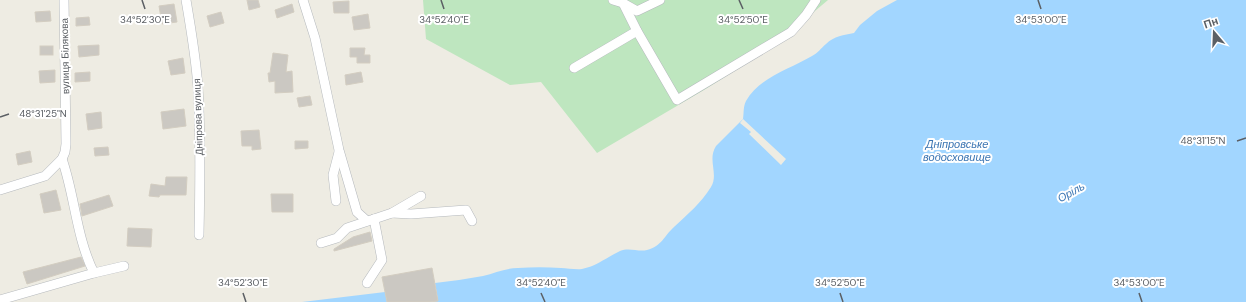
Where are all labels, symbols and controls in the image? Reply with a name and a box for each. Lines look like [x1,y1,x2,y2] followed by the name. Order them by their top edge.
[1194,12,1234,52] north arrow
[120,13,170,26] text: 34°52'30"E
[419,13,469,26] text: 34°52'40"E
[718,13,768,26] text: 34°52'50"E
[1015,13,1067,26] text: 34°53'00"E
[1202,14,1220,32] text: Пн
[58,17,72,94] street label: вулиця Білякова
[190,78,206,156] street label: Дніпрова вулиця
[19,107,67,120] text: 48°31'25"N
[1181,134,1226,147] text: 48°31'15"N
[923,137,991,164] water label: Дніпровське водосховище
[1055,179,1087,205] water label: Оріль
[218,276,268,289] text: 34°52'30"E
[516,276,566,289] text: 34°52'40"E
[815,276,865,289] text: 34°52'50"E
[1113,276,1165,289] text: 34°53'00"E

